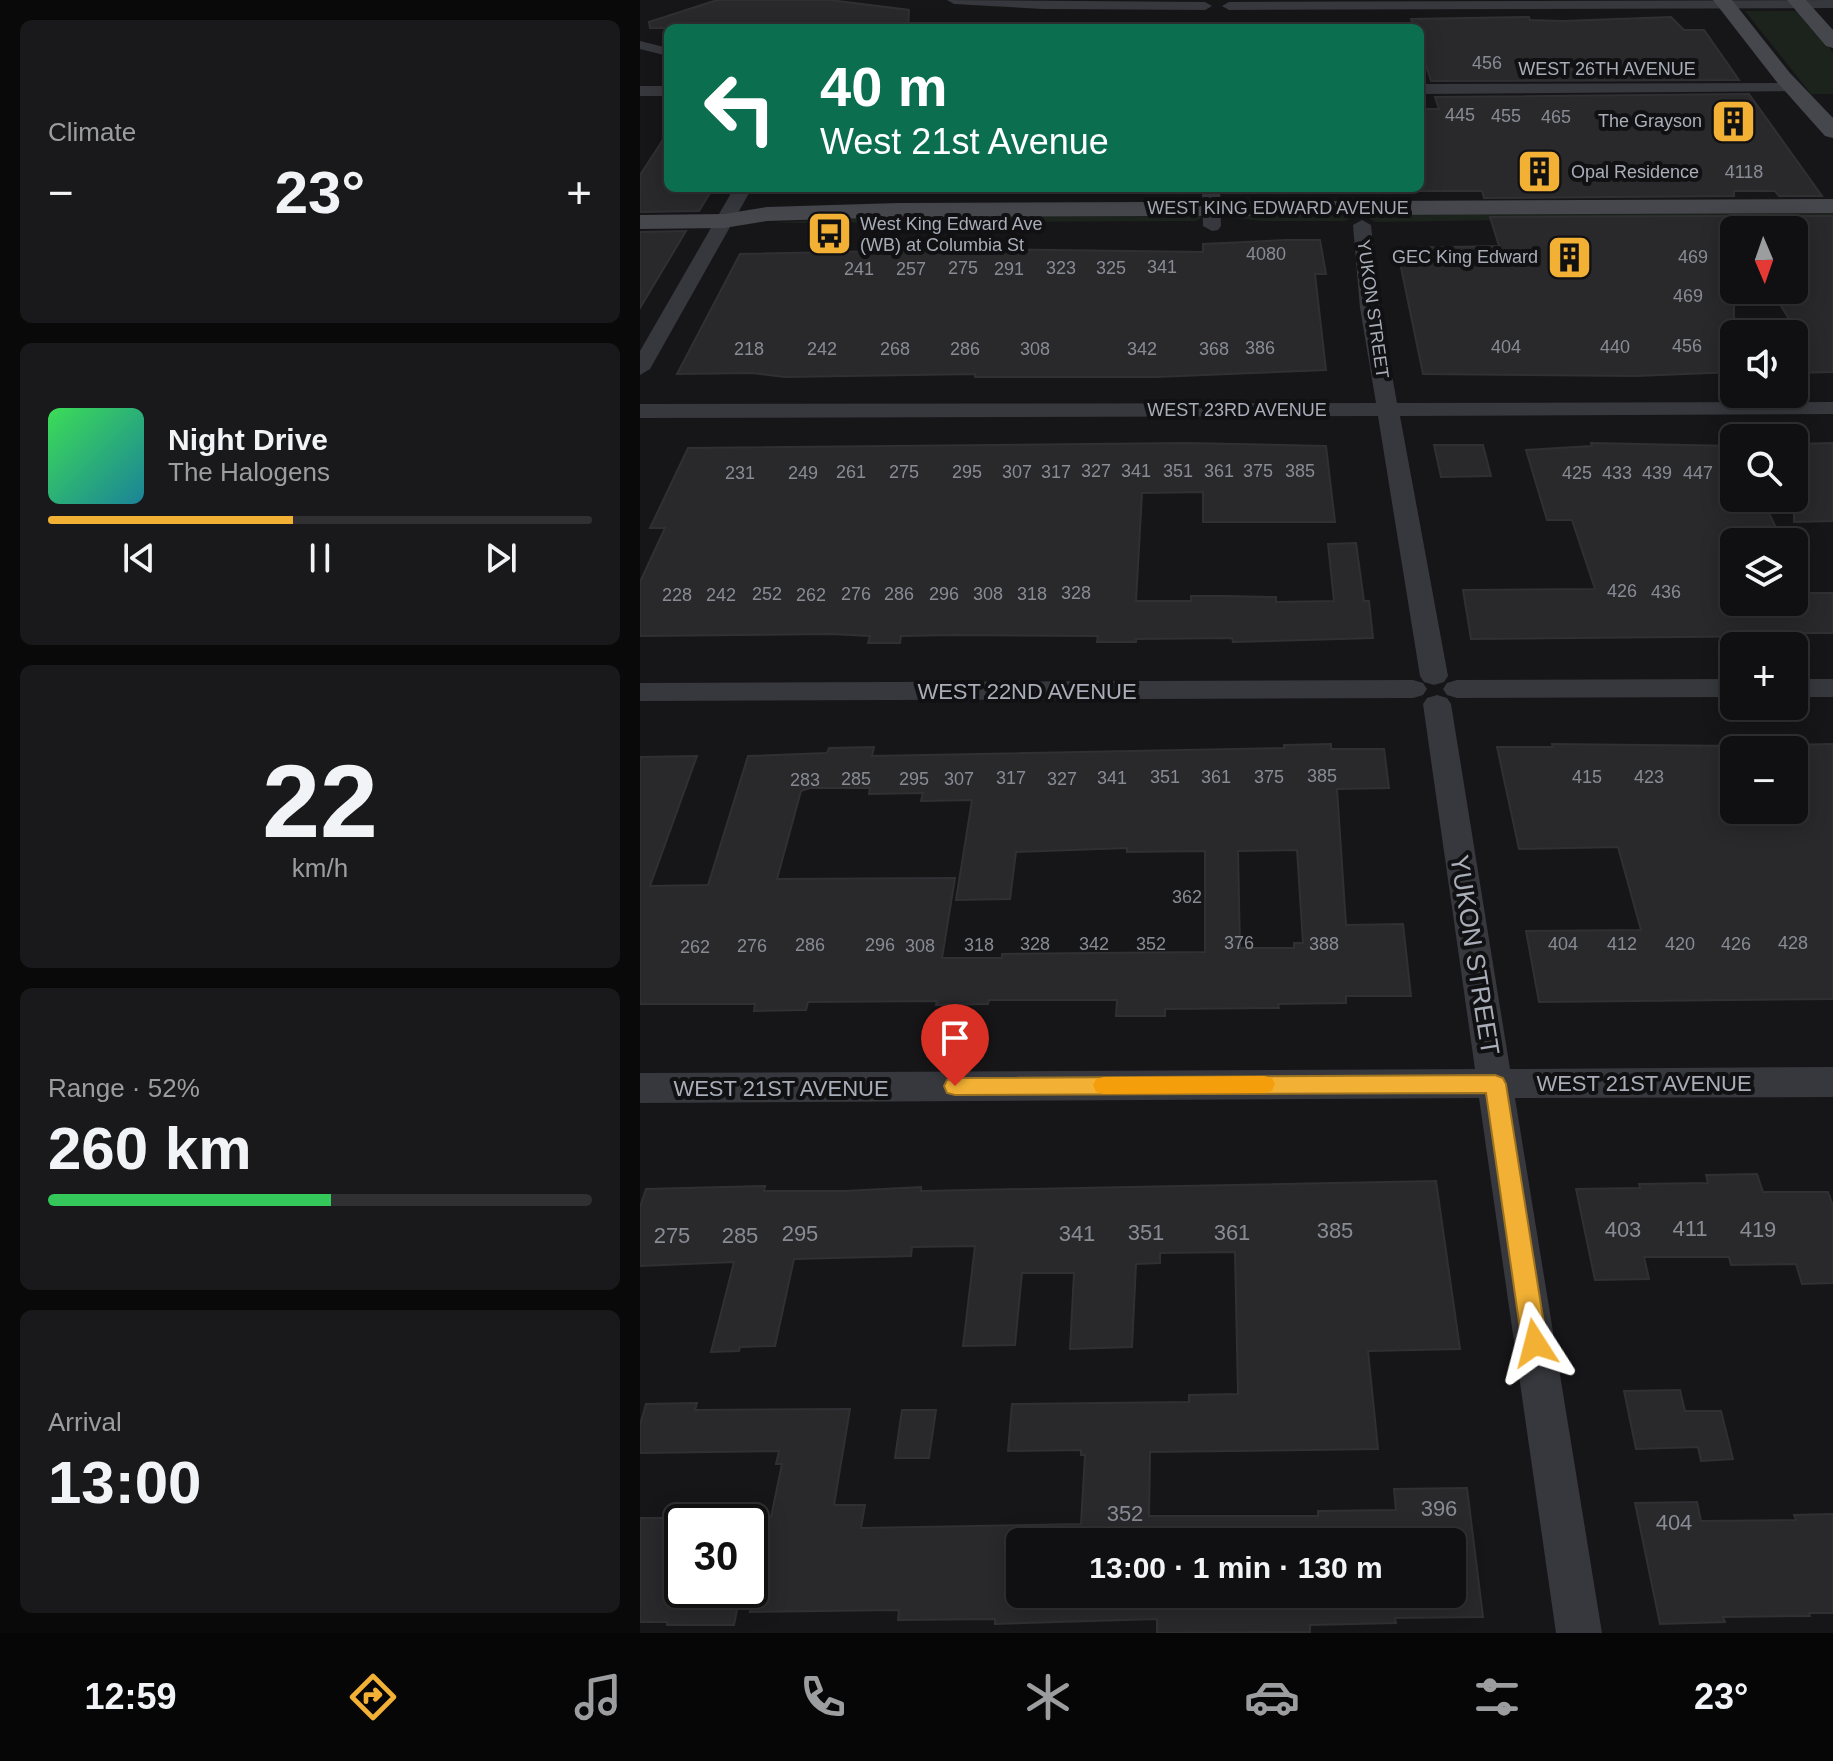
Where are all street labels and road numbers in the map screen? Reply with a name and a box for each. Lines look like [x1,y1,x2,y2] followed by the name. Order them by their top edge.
[1518,59,1696,79] street label: WEST 26TH AVENUE
[1147,198,1409,218] street label: WEST KING EDWARD AVENUE
[1353,238,1393,380] street label: YUKON STREET
[1147,400,1327,420] street label: WEST 23RD AVENUE
[917,679,1137,704] street label: WEST 22ND AVENUE
[1444,853,1506,1057] street label: YUKON STREET
[1536,1071,1752,1096] street label: WEST 21ST AVENUE
[673,1076,889,1101] street label: WEST 21ST AVENUE

